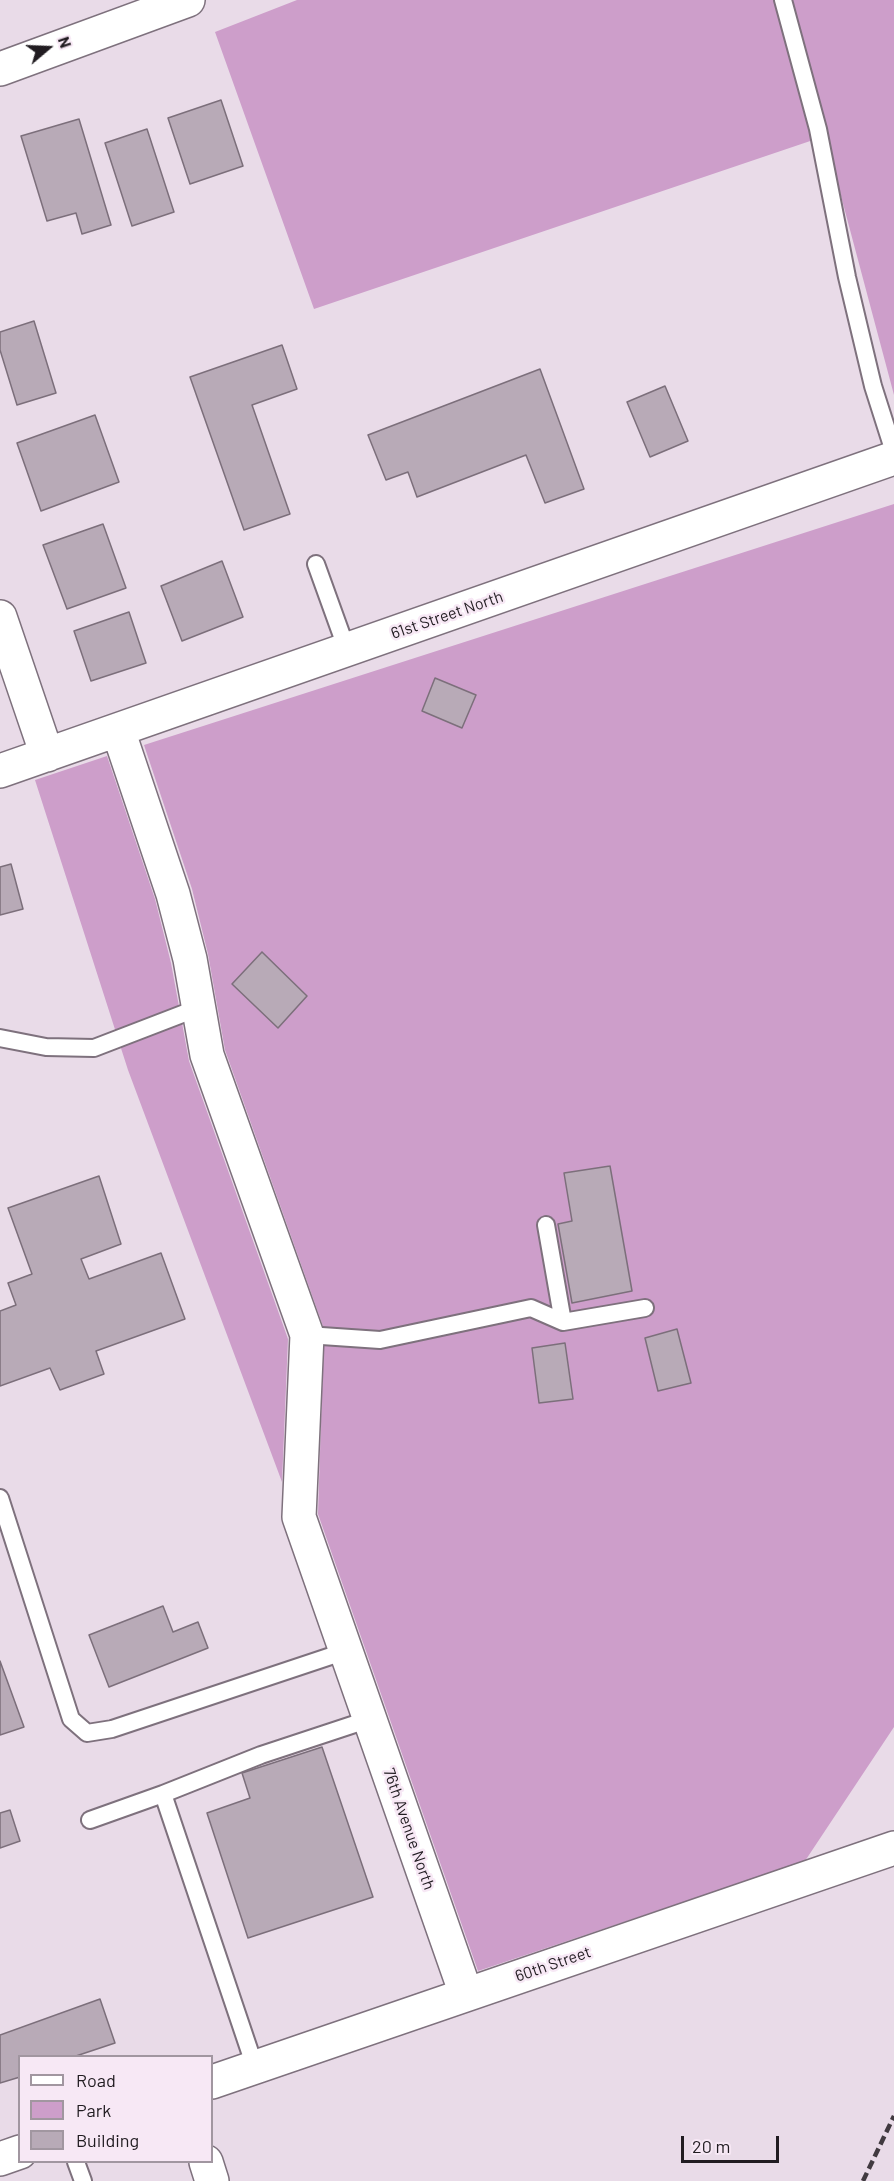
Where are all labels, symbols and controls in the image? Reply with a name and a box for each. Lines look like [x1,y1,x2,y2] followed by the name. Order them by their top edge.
[18,18,78,78] north arrow
[55,34,76,50] text: N
[388,587,506,643] street label: 61st Street North
[379,1766,439,1892] street label: 76th Avenue North
[513,1942,593,1986] street label: 60th Street
[18,2055,213,2163] legend
[76,2069,116,2091] text: Road
[76,2099,111,2121] text: Park
[684,2124,782,2162] scale bar
[76,2129,139,2151] text: Building
[692,2135,730,2157] text: 20 m

